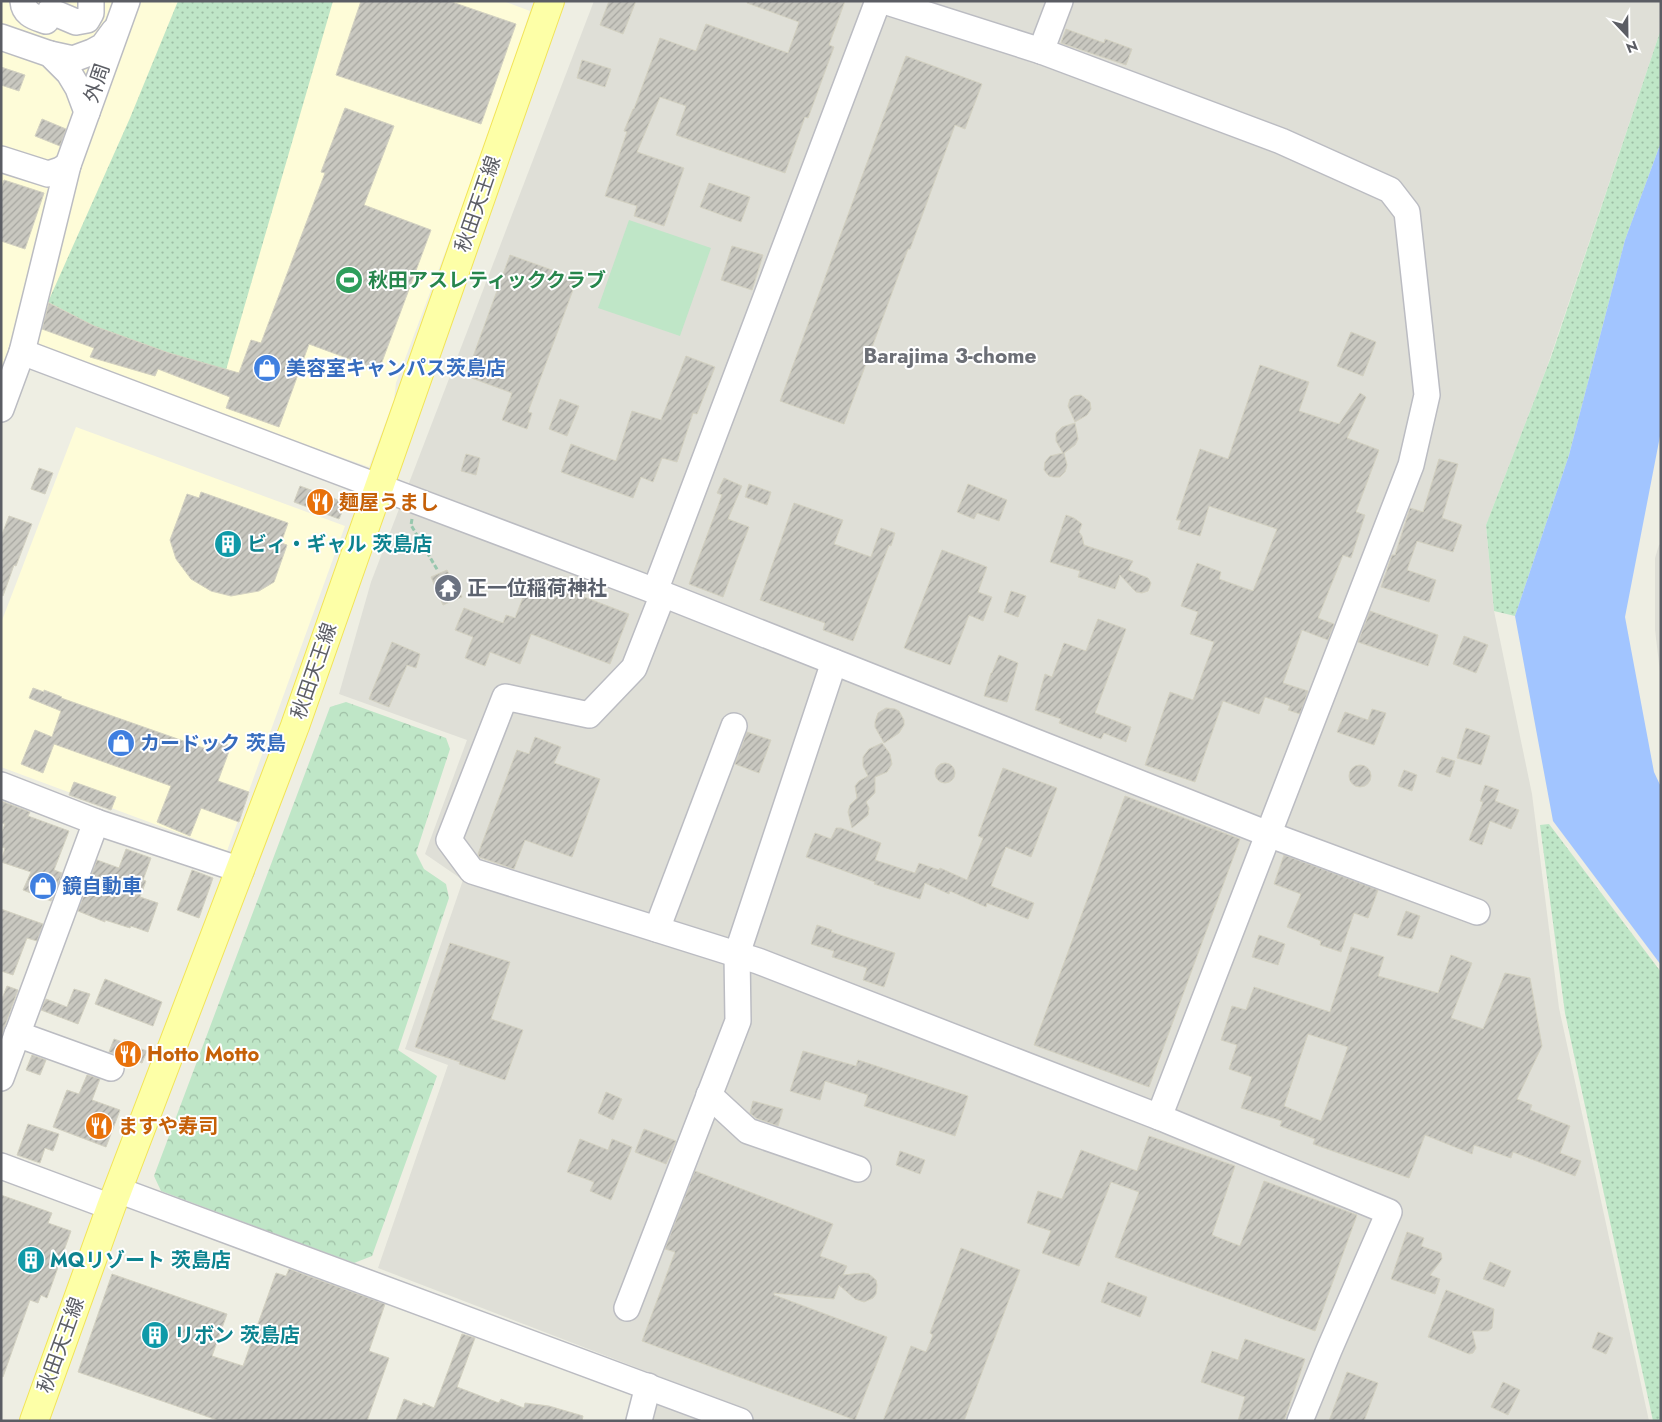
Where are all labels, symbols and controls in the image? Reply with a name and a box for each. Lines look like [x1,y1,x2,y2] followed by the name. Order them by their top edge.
[1602,10,1652,60] north arrow
[1623,36,1641,58] text: N
[77,59,117,107] street label: 外周
[448,152,508,256] street label: 秋田天王線
[334,265,364,295] sports icon: 秋田アスレティッククラブ
[368,266,606,295] place label: 秋田アスレティッククラブ
[863,341,1037,371] district label: Barajima 3-chome
[252,353,282,383] shop icon: 美容室キャンパス茨島店
[286,354,506,383] place label: 美容室キャンパス茨島店
[305,487,335,517] restaurant icon: 麺屋うまし
[339,488,439,517] place label: 麺屋うまし
[213,529,243,559] building icon: ビィ・ギャル 茨島店
[247,530,433,559] place label: ビィ・ギャル 茨島店
[433,573,463,603] temple icon: 正一位稲荷神社
[467,574,607,603] place label: 正一位稲荷神社
[284,619,344,723] street label: 秋田天王線
[106,728,136,758] shop icon: カードック 茨島
[140,729,286,758] place label: カードック 茨島
[28,871,58,901] shop icon: 鏡自動車
[62,872,142,901] place label: 鏡自動車
[113,1039,143,1069] restaurant icon: Hotto Motto
[147,1040,259,1069] place label: Hotto Motto
[84,1111,114,1141] restaurant icon: ますや寿司
[118,1112,218,1141] place label: ますや寿司
[16,1245,46,1275] building icon: MQリゾート 茨島店
[50,1246,231,1275] place label: MQリゾート 茨島店
[30,1293,92,1397] street label: 秋田天王線
[140,1320,170,1350] building icon: リボン 茨島店
[174,1321,300,1350] place label: リボン 茨島店

